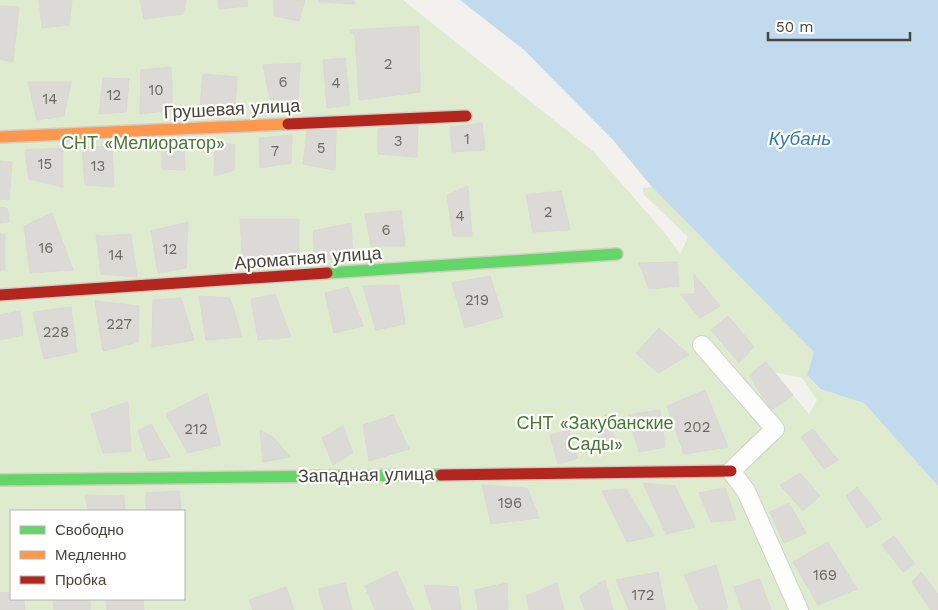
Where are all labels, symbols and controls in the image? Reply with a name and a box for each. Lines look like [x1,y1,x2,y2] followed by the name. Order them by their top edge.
[768,10,910,42] scale bar
[776,18,813,36] text: 50 m
[384,55,392,73] house number: 2
[278,73,288,91] house number: 6
[331,74,341,92] house number: 4
[148,81,164,99] house number: 10
[107,86,121,104] house number: 12
[42,90,58,108] house number: 14
[163,94,302,123] street label: Грушевая улица
[769,127,831,150] water label: Кубань
[464,130,470,148] house number: 1
[61,132,225,153] park label: СНТ «Мелиоратор»
[394,132,402,150] house number: 3
[317,139,325,157] house number: 5
[271,142,279,160] house number: 7
[38,155,52,173] house number: 15
[91,157,105,175] house number: 13
[544,203,552,221] house number: 2
[455,207,465,225] house number: 4
[381,221,391,239] house number: 6
[39,239,53,257] house number: 16
[163,240,177,258] house number: 12
[234,242,383,273] street label: Ароматная улица
[108,246,124,264] house number: 14
[465,291,489,309] house number: 219
[106,315,132,333] house number: 227
[43,323,69,341] house number: 228
[517,412,673,454] park label: СНТ «Закубанские Сады»
[684,418,710,436] house number: 202
[184,420,208,438] house number: 212
[298,463,435,486] street label: Западная улица
[498,494,522,512] house number: 196
[10,510,185,600] legend
[55,521,124,539] text: Свободно
[55,546,126,564] text: Медленно
[813,566,837,584] house number: 169
[55,571,107,589] text: Пробка
[631,586,655,604] house number: 172

